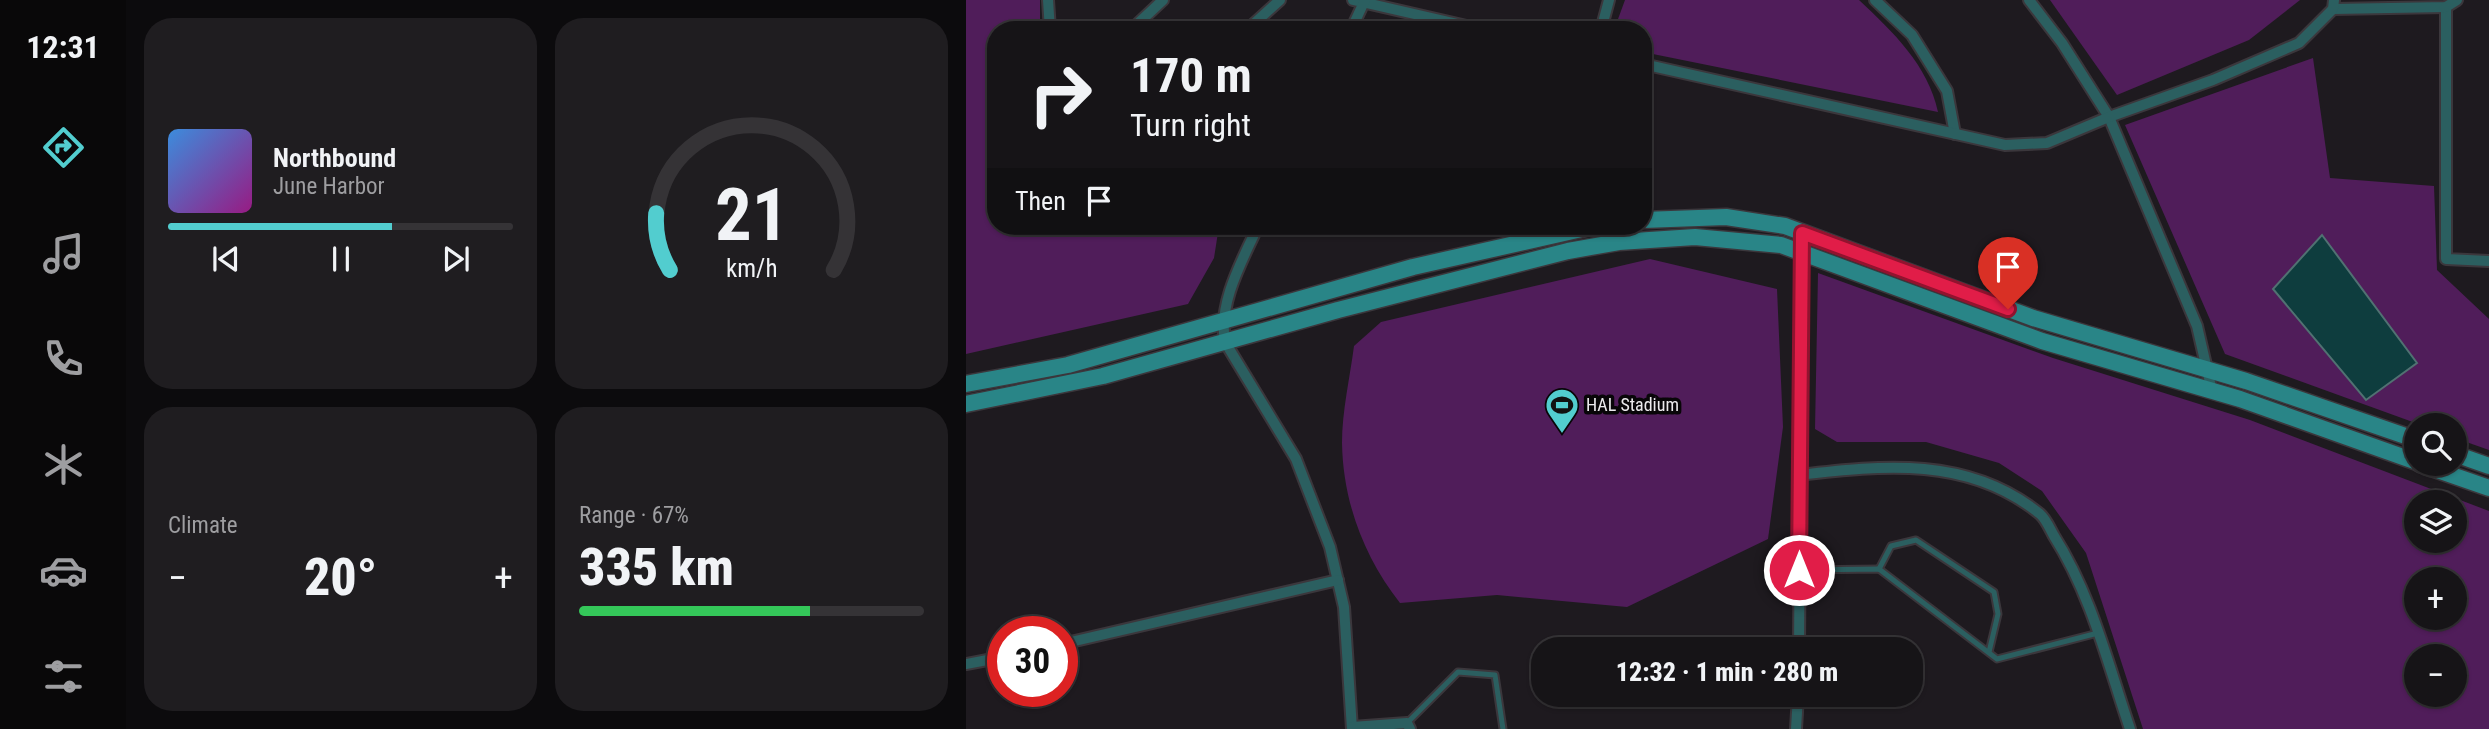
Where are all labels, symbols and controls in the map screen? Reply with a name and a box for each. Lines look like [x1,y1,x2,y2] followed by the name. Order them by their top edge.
[26,28,100,66] text: 12:31
[1130,47,1252,104] text: 170 m
[1015,49,1106,140] icon: right
[1130,106,1251,144] text: Turn right
[39,123,88,172] icon: directions
[273,143,396,173] text: Northbound
[715,172,788,258] text: 21
[273,173,385,200] text: June Harbor
[1080,182,1118,220] icon: arrive
[1015,186,1066,216] text: Then
[39,229,88,278] icon: music
[1978,237,2038,309] pin
[207,240,245,278] icon: previous
[322,240,360,278] icon: pause
[437,240,475,278] icon: next
[1989,248,2027,286] icon: arrive
[726,254,777,283] text: km/h
[39,334,88,383] icon: phone
[1543,386,1581,435] sports icon: HAL Stadium
[1586,394,1679,415] place label: HAL Stadium
[2404,413,2467,707] map controls
[2404,413,2467,476] button: search
[39,440,88,489] icon: climate
[2404,490,2467,553] button: layers
[579,502,689,529] text: Range · 67%
[168,512,238,539] text: Climate
[1762,533,1836,607] position arrow
[579,537,734,598] text: 335 km
[39,546,88,595] icon: car
[304,547,377,608] text: 20°
[168,556,187,600] text: −
[494,556,513,600] text: +
[2404,567,2467,630] button: +
[987,616,1078,707] speed limit sign: 30
[2404,644,2467,707] button: −
[39,652,88,701] icon: filters
[1616,657,1838,687] text: 12:32 · 1 min · 280 m

